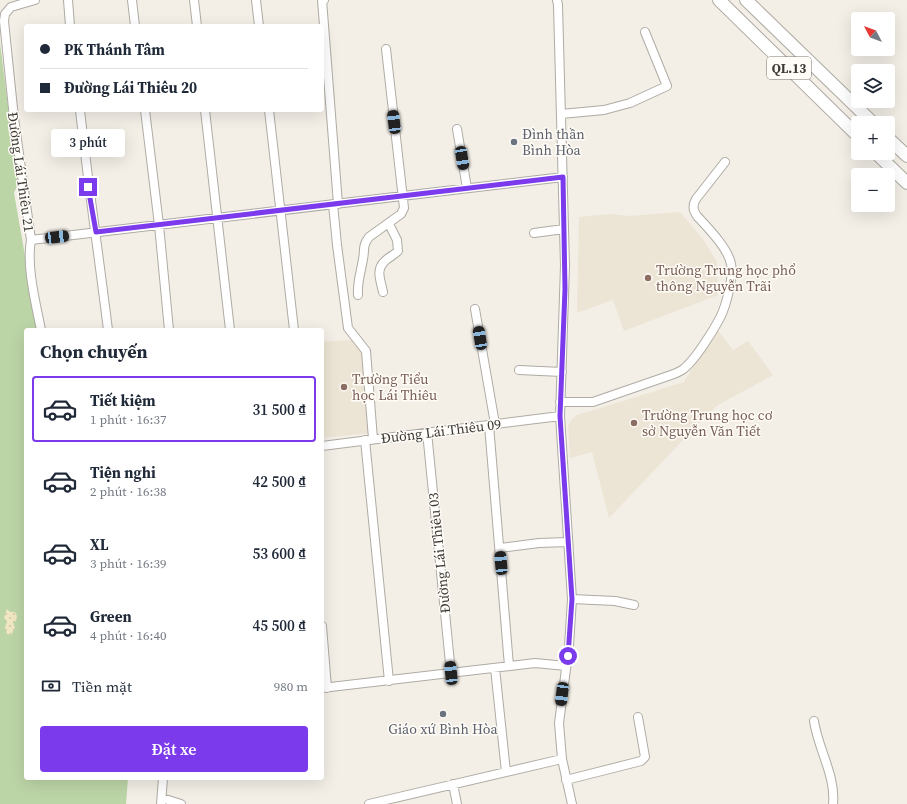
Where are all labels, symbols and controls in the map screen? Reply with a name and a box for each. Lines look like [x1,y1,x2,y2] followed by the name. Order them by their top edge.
[851,12,895,56] north arrow
[851,12,895,212] map controls
[64,39,165,60] text: PK Thánh Tâm
[767,57,811,79] road number: QL.13
[851,64,895,108] button: layers
[64,77,197,98] text: Đường Lái Thiêu 20
[387,109,401,135] car
[3,111,39,233] street label: Đường Lái Thiêu 21
[851,116,895,160] button: +
[522,124,585,160] place label: Đình thần Bình Hòa
[51,129,125,157] callout: 3 phút
[69,134,107,151] text: 3 phút
[509,137,519,147] marker: Đình thần Bình Hòa
[454,145,470,171] car
[851,168,895,212] button: −
[79,178,97,196] route end
[44,230,70,244] car
[656,260,796,296] place label: Trường Trung học phổ thông Nguyễn Trãi
[643,273,653,283] marker: Trường Trung học phổ thông Nguyễn Trãi
[472,325,488,351] car
[40,339,148,364] text: Chọn chuyến
[352,369,437,405] place label: Trường Tiểu học Lái Thiêu
[339,382,349,392] marker: Trường Tiểu học Lái Thiêu
[90,390,156,411] text: Tiết kiệm
[42,391,78,427] icon: car
[252,399,306,420] text: 31 500 ₫
[642,405,773,441] place label: Trường Trung học cơ sở Nguyễn Văn Tiết
[90,411,166,428] text: 1 phút · 16:37
[380,414,502,448] street label: Đường Lái Thiêu 09
[629,418,639,428] marker: Trường Trung học cơ sở Nguyễn Văn Tiết
[90,462,156,483] text: Tiện nghi
[42,463,78,499] icon: car
[252,471,306,492] text: 42 500 ₫
[90,483,166,500] text: 2 phút · 16:38
[423,492,455,614] street label: Đường Lái Thiêu 03
[90,534,109,555] text: XL
[42,535,78,571] icon: car
[252,543,306,564] text: 53 600 ₫
[494,551,508,575] car
[90,555,166,572] text: 3 phút · 16:39
[90,606,132,627] text: Green
[42,607,78,643] icon: car
[252,615,306,636] text: 45 500 ₫
[90,627,166,644] text: 4 phút · 16:40
[559,647,577,665] route start
[444,660,458,686] car
[40,675,62,697] icon: cash
[72,676,132,697] text: Tiền mặt
[274,678,308,695] text: 980 m
[555,681,569,707] car
[438,709,448,719] marker: Giáo xứ Bình Hòa
[388,719,499,739] place label: Giáo xứ Bình Hòa
[40,726,308,772] button: Đặt xe

